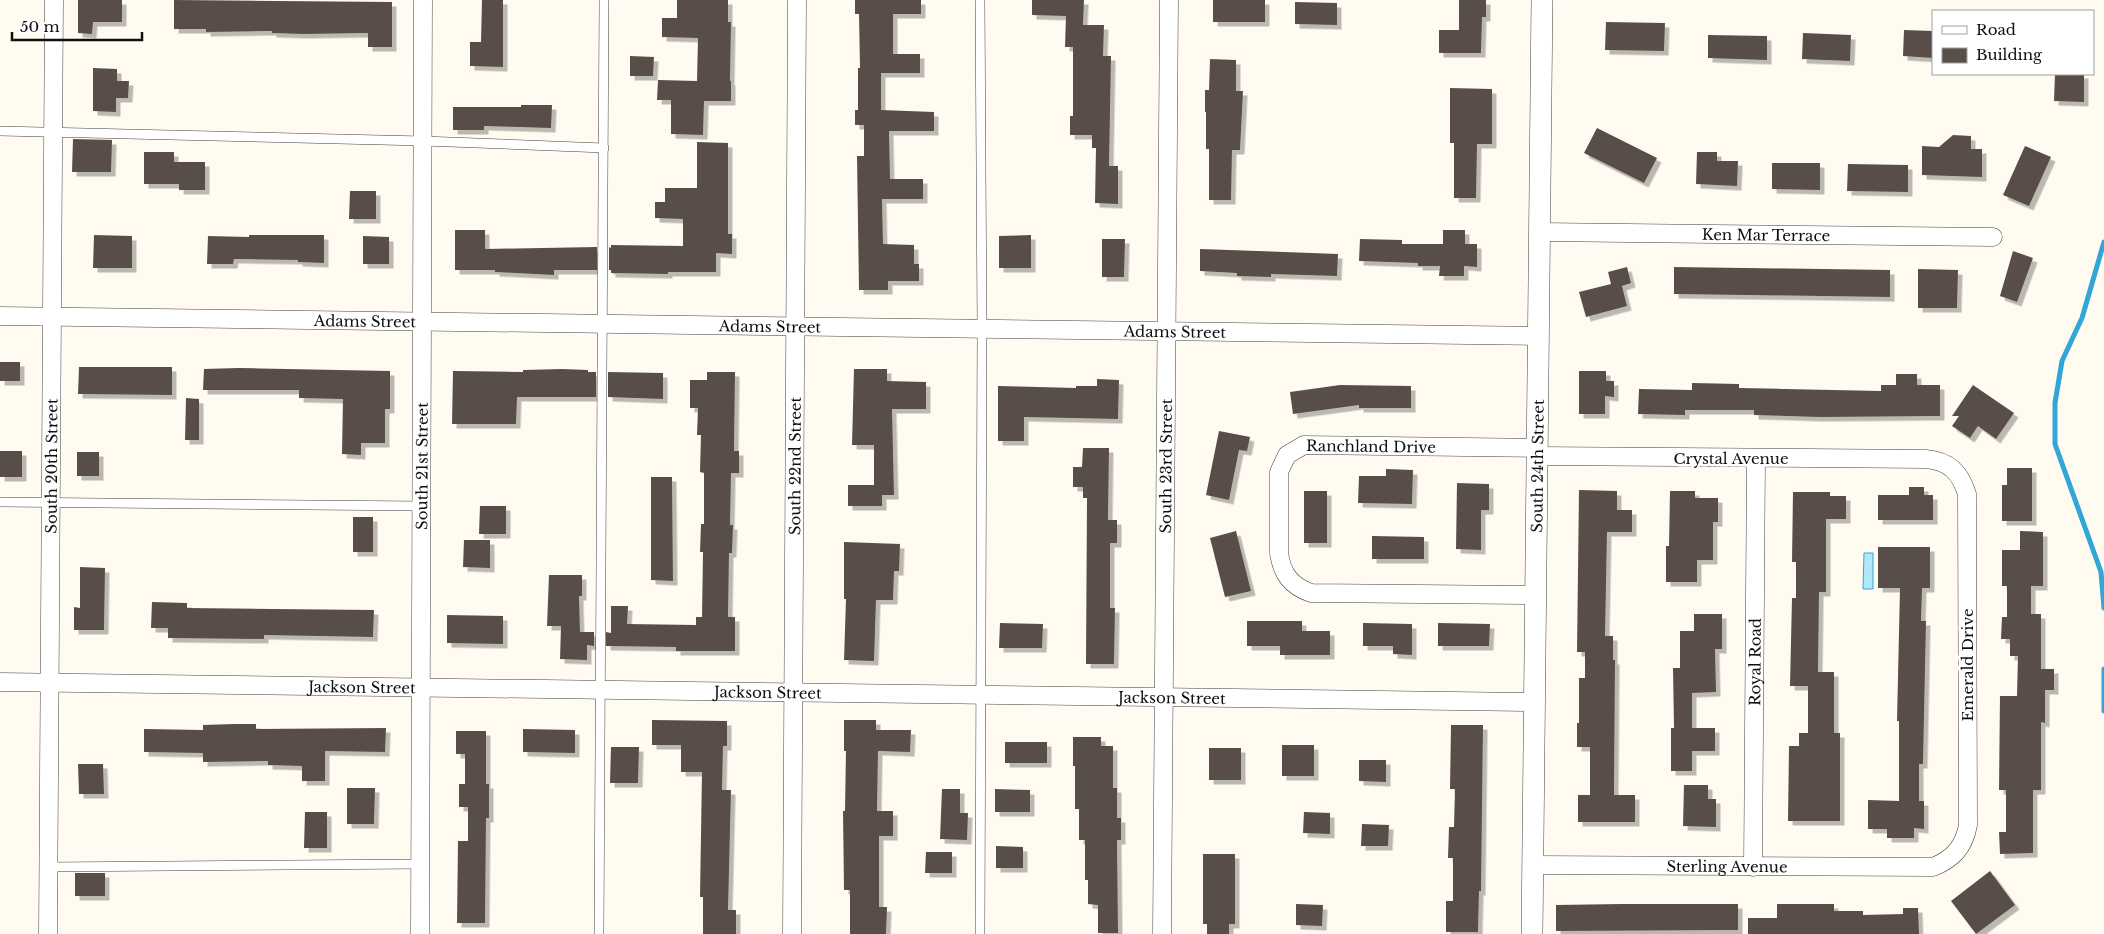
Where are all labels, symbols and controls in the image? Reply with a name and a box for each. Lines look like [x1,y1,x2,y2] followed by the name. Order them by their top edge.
[12,10,142,42] scale bar
[1932,10,2094,75] legend
[20,17,60,36] text: 50 m
[1976,20,2016,39] text: Road
[1976,45,2043,64] text: Building
[1702,224,1830,245] street label: Ken Mar Terrace
[313,311,417,331] street label: Adams Street
[718,316,821,336] street label: Adams Street
[1123,321,1226,341] street label: Adams Street
[785,396,804,535] street label: South 22nd Street
[41,398,61,534] street label: South 20th Street
[1156,398,1176,534] street label: South 23rd Street
[1527,399,1547,533] street label: South 24th Street
[412,402,431,530] street label: South 21st Street
[1306,436,1436,456] street label: Ranchland Drive
[1673,449,1789,468] street label: Crystal Avenue
[1958,608,1977,722] street label: Emerald Drive
[1745,618,1764,706] street label: Royal Road
[306,676,416,697] street label: Jackson Street
[712,682,822,702] street label: Jackson Street
[1116,687,1226,707] street label: Jackson Street
[1666,856,1788,876] street label: Sterling Avenue

